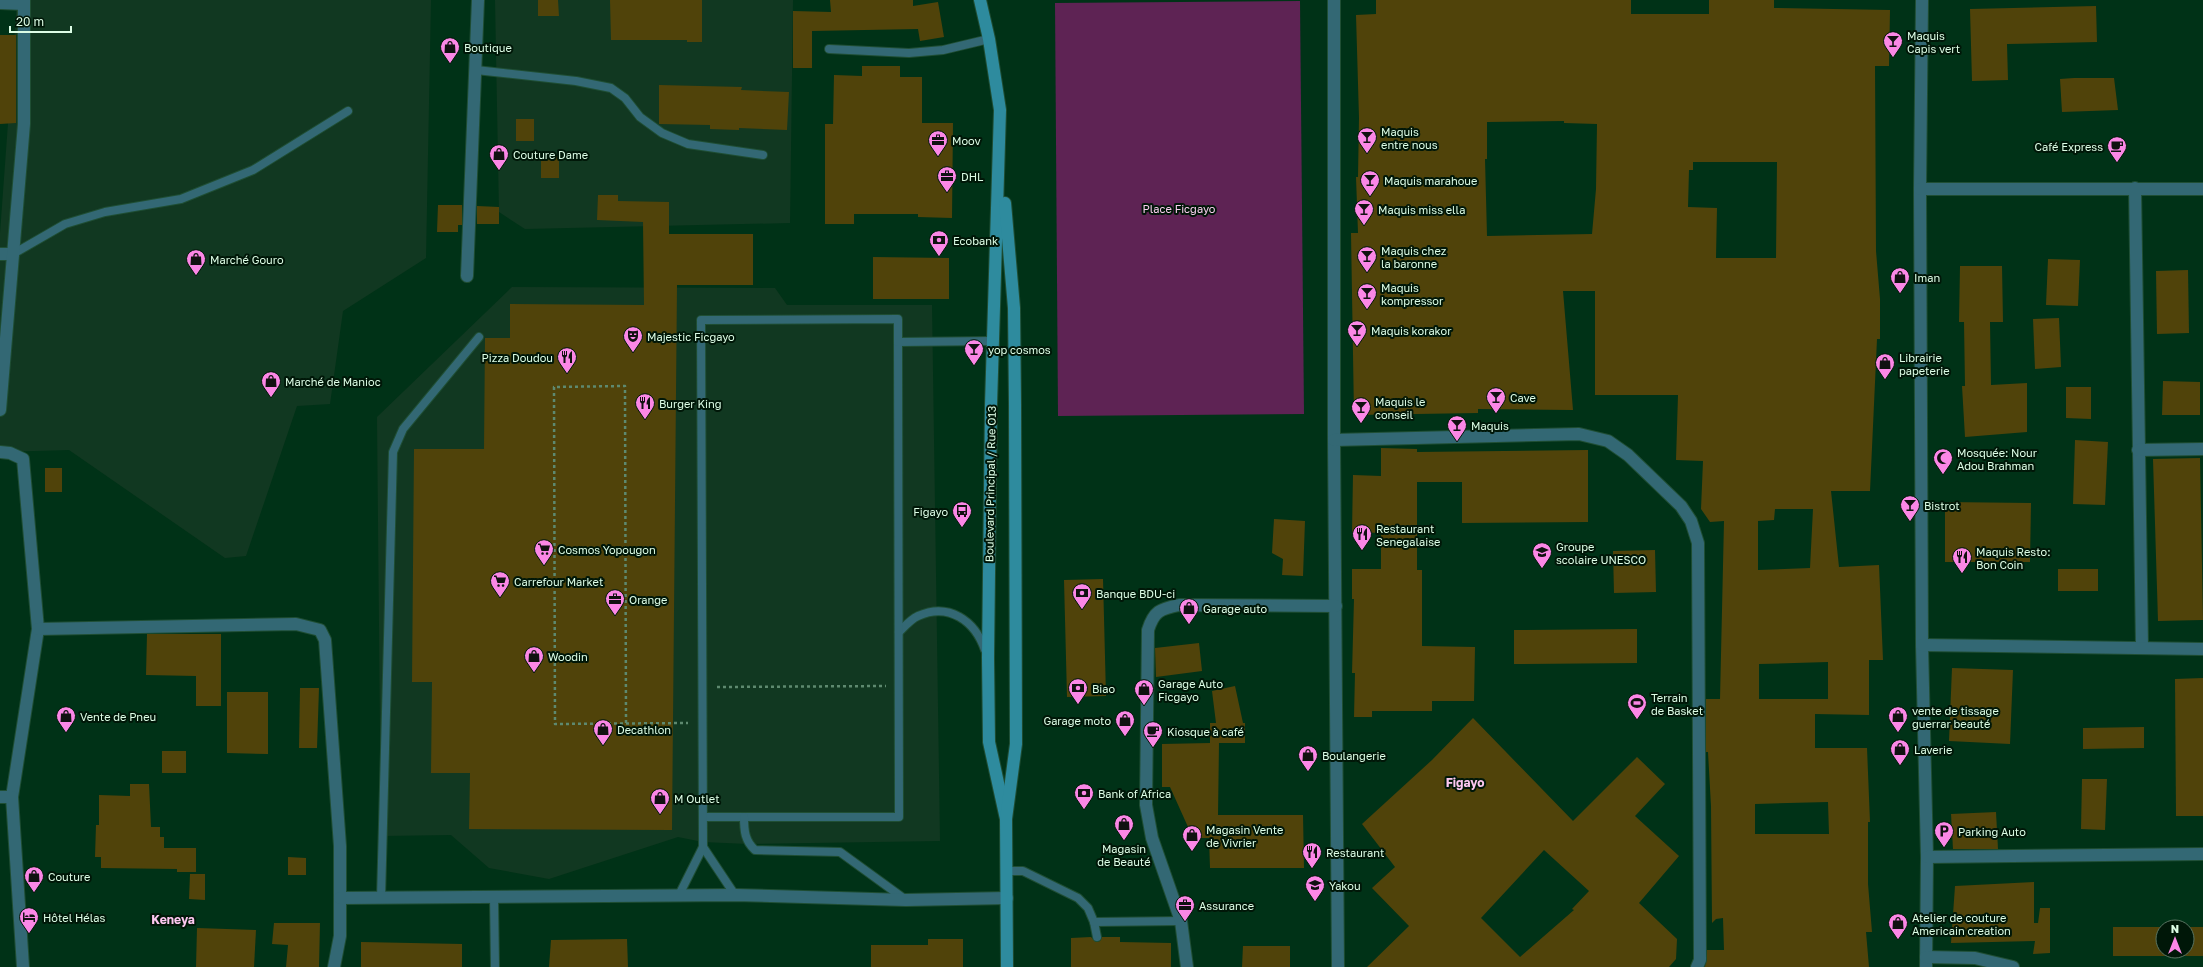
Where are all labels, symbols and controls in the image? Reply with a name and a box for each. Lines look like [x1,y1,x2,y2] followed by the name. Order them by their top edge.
[10,8,71,34] scale bar
[16,14,44,29] text: 20 m
[1907,29,1960,55] place label: Maquis Capis vert
[1882,30,1904,58] bar icon: Maquis Capis vert
[439,36,461,64] shop icon: Boutique
[464,41,512,54] place label: Boutique
[1381,125,1438,151] place label: Maquis entre nous
[1356,126,1378,154] bar icon: Maquis entre nous
[927,129,949,157] office icon: Moov
[952,134,981,147] place label: Moov
[2106,135,2128,163] cafe icon: Café Express
[2035,140,2103,153] place label: Café Express
[488,143,510,171] shop icon: Couture Dame
[513,148,588,161] place label: Couture Dame
[936,165,958,193] office icon: DHL
[1359,169,1381,197] bar icon: Maquis marahoue
[961,170,984,183] place label: DHL
[1384,174,1477,187] place label: Maquis marahoue
[1353,198,1375,226] bar icon: Maquis miss ella
[1143,202,1216,215] park label: Place Ficgayo
[1378,203,1465,216] place label: Maquis miss ella
[928,229,950,257] bank icon: Ecobank
[953,234,998,247] place label: Ecobank
[1381,244,1447,270] place label: Maquis chez la baronne
[1356,245,1378,273] bar icon: Maquis chez la baronne
[185,248,207,276] shop icon: Marché Gouro
[210,253,284,266] place label: Marché Gouro
[1889,266,1911,294] shop icon: Iman
[1914,271,1940,284] place label: Iman
[1381,281,1444,307] place label: Maquis kompressor
[1356,282,1378,310] bar icon: Maquis kompressor
[1346,319,1368,347] bar icon: Maquis korakor
[1371,324,1452,337] place label: Maquis korakor
[622,325,644,353] theatre icon: Majestic Ficgayo
[647,330,735,343] place label: Majestic Ficgayo
[963,338,985,366] bar icon: yop cosmos
[988,343,1051,356] place label: yop cosmos
[556,346,578,374] restaurant icon: Pizza Doudou
[482,351,553,364] place label: Pizza Doudou
[1899,351,1950,377] place label: Librairie papeterie
[1874,352,1896,380] shop icon: Librairie papeterie
[260,370,282,398] shop icon: Marché de Manioc
[285,375,381,388] place label: Marché de Manioc
[1485,386,1507,414] bar icon: Cave
[1510,391,1536,404] place label: Cave
[634,392,656,420] restaurant icon: Burger King
[1375,395,1425,421] place label: Maquis le conseil
[1350,396,1372,424] bar icon: Maquis le conseil
[659,397,721,410] place label: Burger King
[982,406,998,562] street label: Boulevard Principal / Rue O13
[1446,414,1468,442] bar icon: Maquis
[1471,419,1509,432] place label: Maquis
[1957,446,2038,472] place label: Mosquée: Nour Adou Brahman
[1932,447,1954,475] mosque icon: Mosquée: Nour Adou Brahman
[1899,494,1921,522] bar icon: Bistrot
[1924,499,1960,512] place label: Bistrot
[951,500,973,528] bus stop icon: Figayo
[913,505,948,518] place label: Figayo
[1376,522,1440,548] place label: Restaurant Senegalaise
[1351,523,1373,551] restaurant icon: Restaurant Senegalaise
[533,538,555,566] supermarket icon: Cosmos Yopougon
[1556,540,1646,566] place label: Groupe scolaire UNESCO
[1531,541,1553,569] school or university icon: Groupe scolaire UNESCO
[558,543,656,556] place label: Cosmos Yopougon
[1976,545,2051,571] place label: Maquis Resto: Bon Coin
[1951,546,1973,574] restaurant icon: Maquis Resto: Bon Coin
[489,570,511,598] supermarket icon: Carrefour Market
[514,575,603,588] place label: Carrefour Market
[1071,582,1093,610] bank icon: Banque BDU-ci
[1096,587,1175,600] place label: Banque BDU-ci
[604,588,626,616] office icon: Orange
[629,593,667,606] place label: Orange
[1178,597,1200,625] shop icon: Garage auto
[1203,602,1268,615] place label: Garage auto
[523,645,545,673] shop icon: Woodin
[548,650,588,663] place label: Woodin
[1067,677,1089,705] bank icon: Biao
[1158,677,1223,703] place label: Garage Auto Ficgayo
[1133,678,1155,706] shop icon: Garage Auto Ficgayo
[1092,682,1116,695] place label: Biao
[1651,691,1703,717] place label: Terrain de Basket
[1626,692,1648,720] sports icon: Terrain de Basket
[1912,704,1999,730] place label: vente de tissage guerrar beauté
[55,705,77,733] shop icon: Vente de Pneu
[1887,705,1909,733] shop icon: vente de tissage guerrar beauté
[1114,709,1136,737] shop icon: Garage moto
[80,710,156,723] place label: Vente de Pneu
[1043,714,1111,727] place label: Garage moto
[592,718,614,746] shop icon: Decathlon
[1142,720,1164,748] cafe icon: Kiosque à café
[617,723,671,736] place label: Decathlon
[1167,725,1244,738] place label: Kiosque à café
[1889,738,1911,766] shop icon: Laverie
[1914,743,1952,756] place label: Laverie
[1297,744,1319,772] shop icon: Boulangerie
[1322,749,1386,762] place label: Boulangerie
[1446,775,1484,790] district label: Figayo
[1073,782,1095,810] bank icon: Bank of Africa
[649,787,671,815] shop icon: M Outlet
[1098,787,1171,800] place label: Bank of Africa
[674,792,720,805] place label: M Outlet
[1113,813,1135,841] shop icon: Magasin de Beauté
[1933,820,1955,848] parking icon: Parking Auto
[1206,823,1283,849] place label: Magasin Vente de Vivrier
[1181,824,1203,852] shop icon: Magasin Vente de Vivrier
[1958,825,2026,838] place label: Parking Auto
[1301,841,1323,869] restaurant icon: Restaurant
[1097,842,1151,868] place label: Magasin de Beauté
[1326,846,1384,859] place label: Restaurant
[23,865,45,893] shop icon: Couture
[48,870,90,883] place label: Couture
[1304,874,1326,902] school or university icon: Yakou
[1329,879,1361,892] place label: Yakou
[1174,894,1196,922] office icon: Assurance
[1199,899,1254,912] place label: Assurance
[18,906,40,934] hotel icon: Hôtel Hélas
[43,911,105,924] place label: Hôtel Hélas
[1912,911,2011,937] place label: Atelier de couture Americain creation
[151,912,195,927] district label: Keneya
[1887,912,1909,940] shop icon: Atelier de couture Americain creation
[2155,919,2195,959] north arrow
[2171,922,2179,935] text: N

